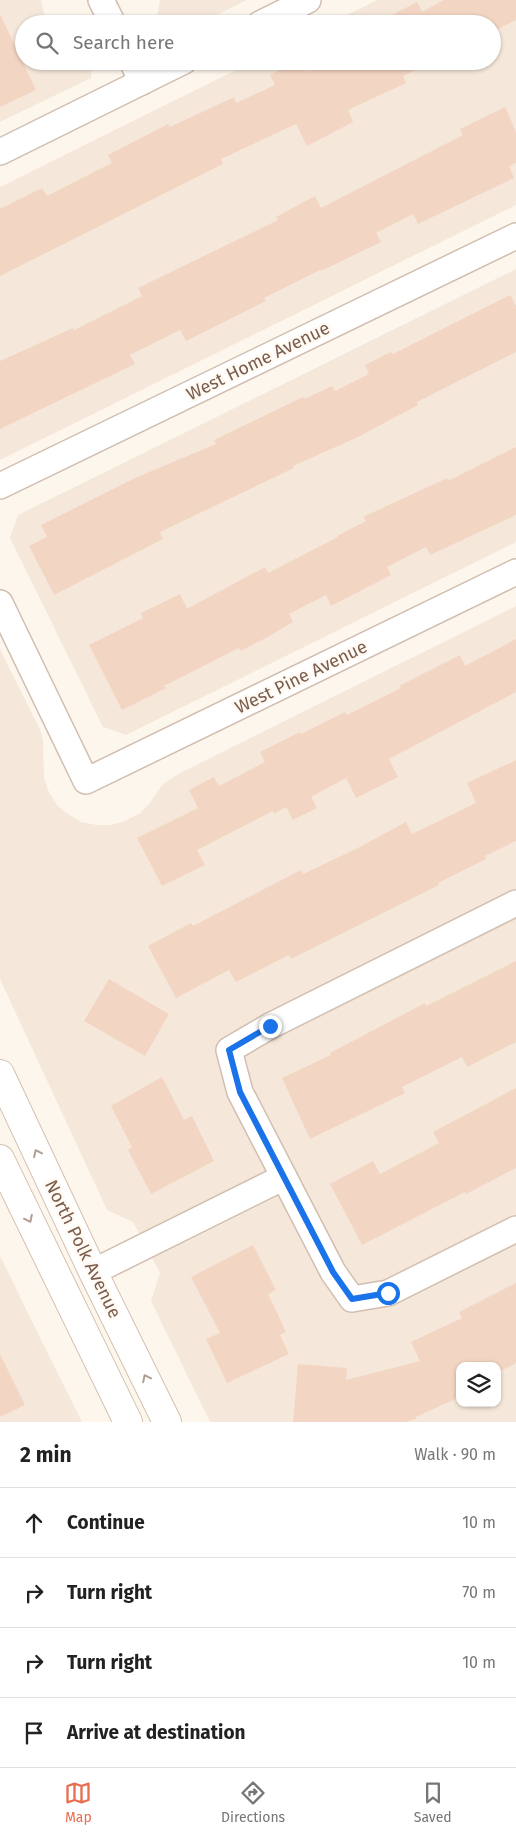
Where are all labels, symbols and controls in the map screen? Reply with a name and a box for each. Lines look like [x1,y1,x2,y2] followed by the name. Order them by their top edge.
[15,15,501,70] search box
[33,29,61,57] icon: search
[73,31,174,54] text: Search here
[183,317,333,405] street label: West Home Avenue
[231,635,371,719] street label: West Pine Avenue
[259,1015,282,1038] route end
[33,1149,43,1158] one-way arrow
[40,1176,126,1322] street label: North Polk Avenue
[23,1214,33,1223] one-way arrow
[377,1282,400,1305] route start
[456,1362,501,1407] map controls
[456,1362,501,1407] button: layers
[142,1374,152,1383] one-way arrow
[20,1442,72,1468] text: 2 min
[414,1445,496,1464] text: Walk · 90 m
[20,1509,48,1537] icon: ahead
[67,1511,145,1534] text: Continue
[462,1513,496,1532] text: 10 m
[20,1579,48,1607] icon: right
[67,1581,152,1604] text: Turn right
[462,1583,496,1602] text: 70 m
[20,1649,48,1677] icon: right
[67,1651,152,1674] text: Turn right
[462,1653,496,1672] text: 10 m
[20,1719,48,1747] icon: arrive
[67,1721,246,1744] text: Arrive at destination
[64,1779,92,1826] tab: Map
[221,1779,285,1826] tab: Directions
[414,1779,452,1826] tab: Saved

